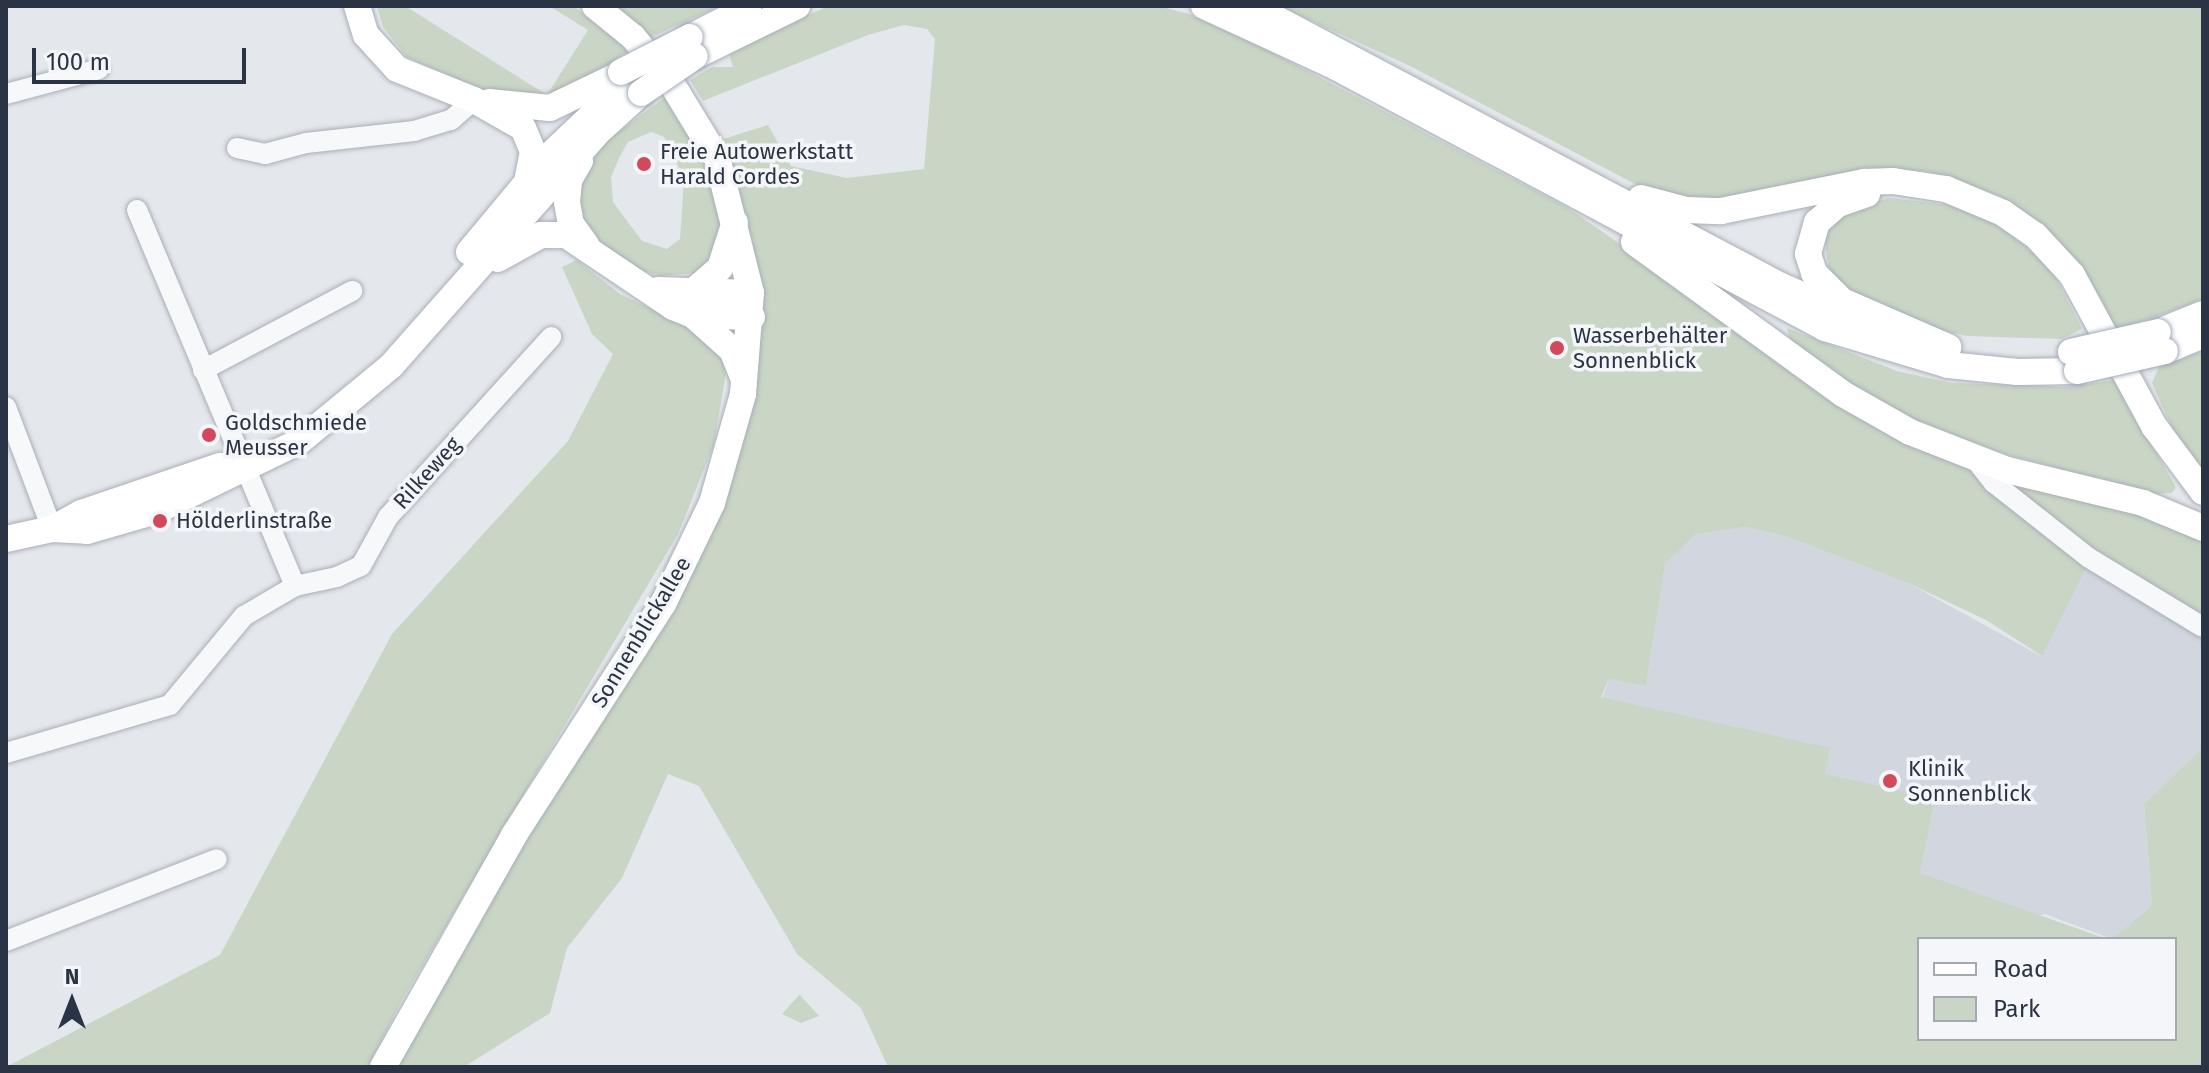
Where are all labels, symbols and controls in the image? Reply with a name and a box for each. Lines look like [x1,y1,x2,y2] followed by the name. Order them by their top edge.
[36,32,250,82] scale bar
[46,48,110,76] text: 100 m
[660,138,853,190] place label: Freie Autowerkstatt Harald Cordes
[635,155,653,173] marker: Freie Autowerkstatt Harald Cordes
[1573,322,1727,374] place label: Wasserbehälter Sonnenblick
[1548,339,1566,357] marker: Wasserbehälter Sonnenblick
[225,409,367,460] place label: Goldschmiede Meusser
[200,426,218,444] marker: Goldschmiede Meusser
[388,431,466,515] street label: Rilkeweg
[176,508,332,534] place label: Hölderlinstraße
[151,512,169,530] marker: Hölderlinstraße
[586,552,696,712] street label: Sonnenblickallee
[1908,755,2031,806] place label: Klinik Sonnenblick
[1879,770,1901,792] marker: Klinik Sonnenblick
[1917,937,2177,1041] legend
[1993,955,2048,983] text: Road
[32,961,112,1041] north arrow
[65,963,79,990] text: N
[1993,995,2040,1023] text: Park

